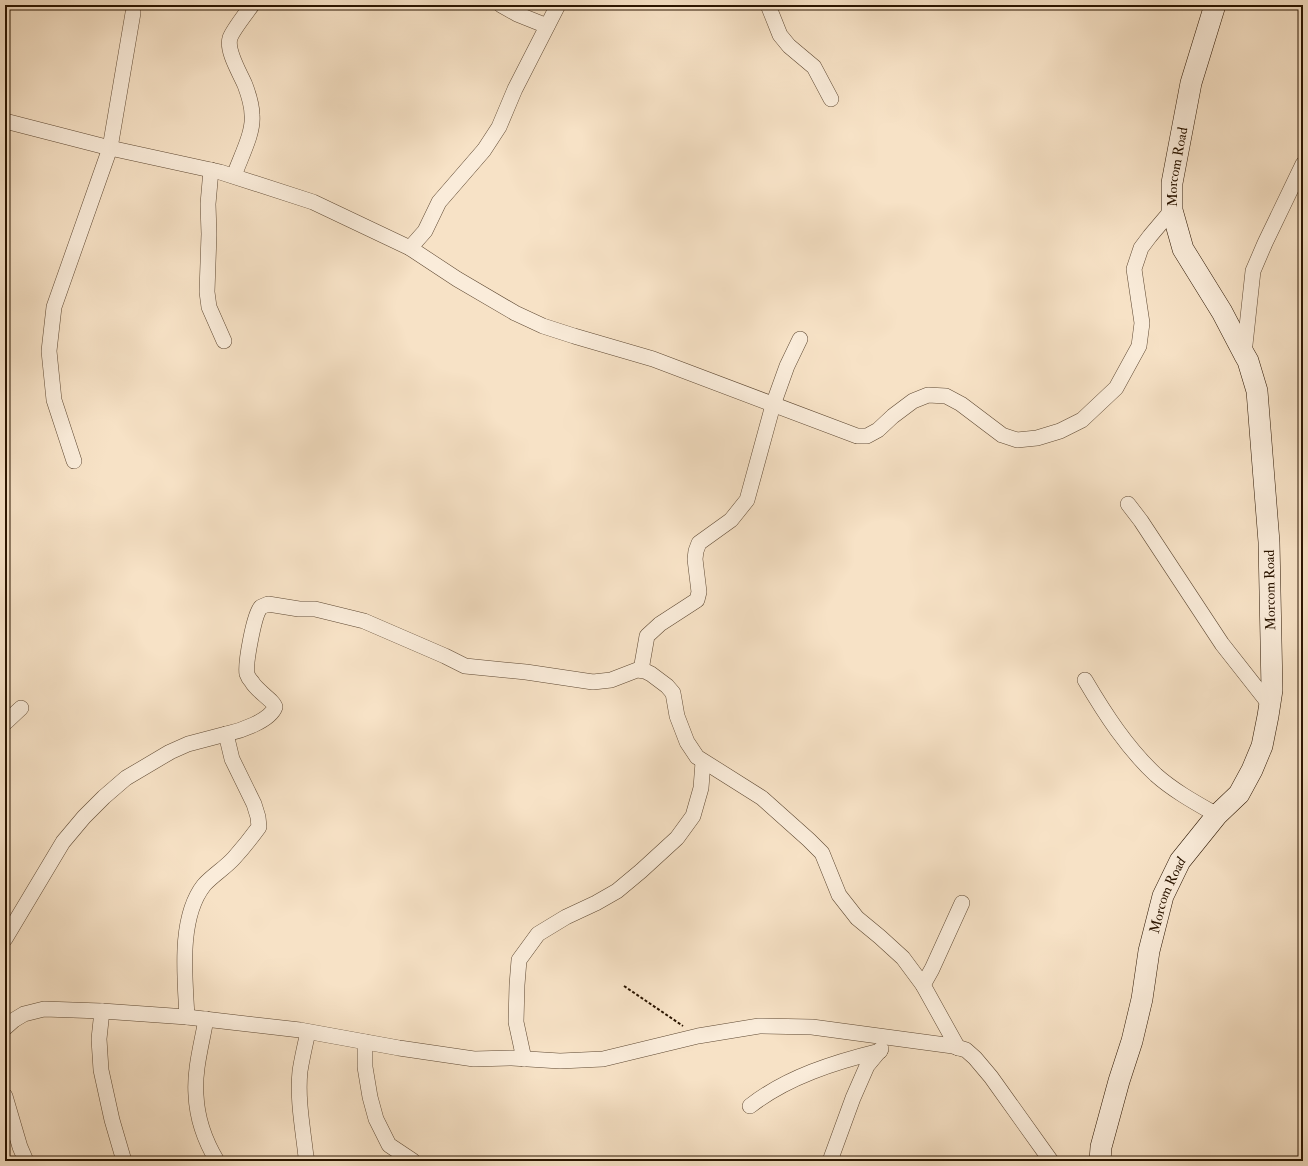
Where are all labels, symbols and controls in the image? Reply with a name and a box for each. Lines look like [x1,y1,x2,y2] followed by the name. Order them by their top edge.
[1164,125,1191,207] street label: Morcom Road
[1261,549,1279,630] street label: Morcom Road
[1145,853,1189,935] street label: Morcom Road

